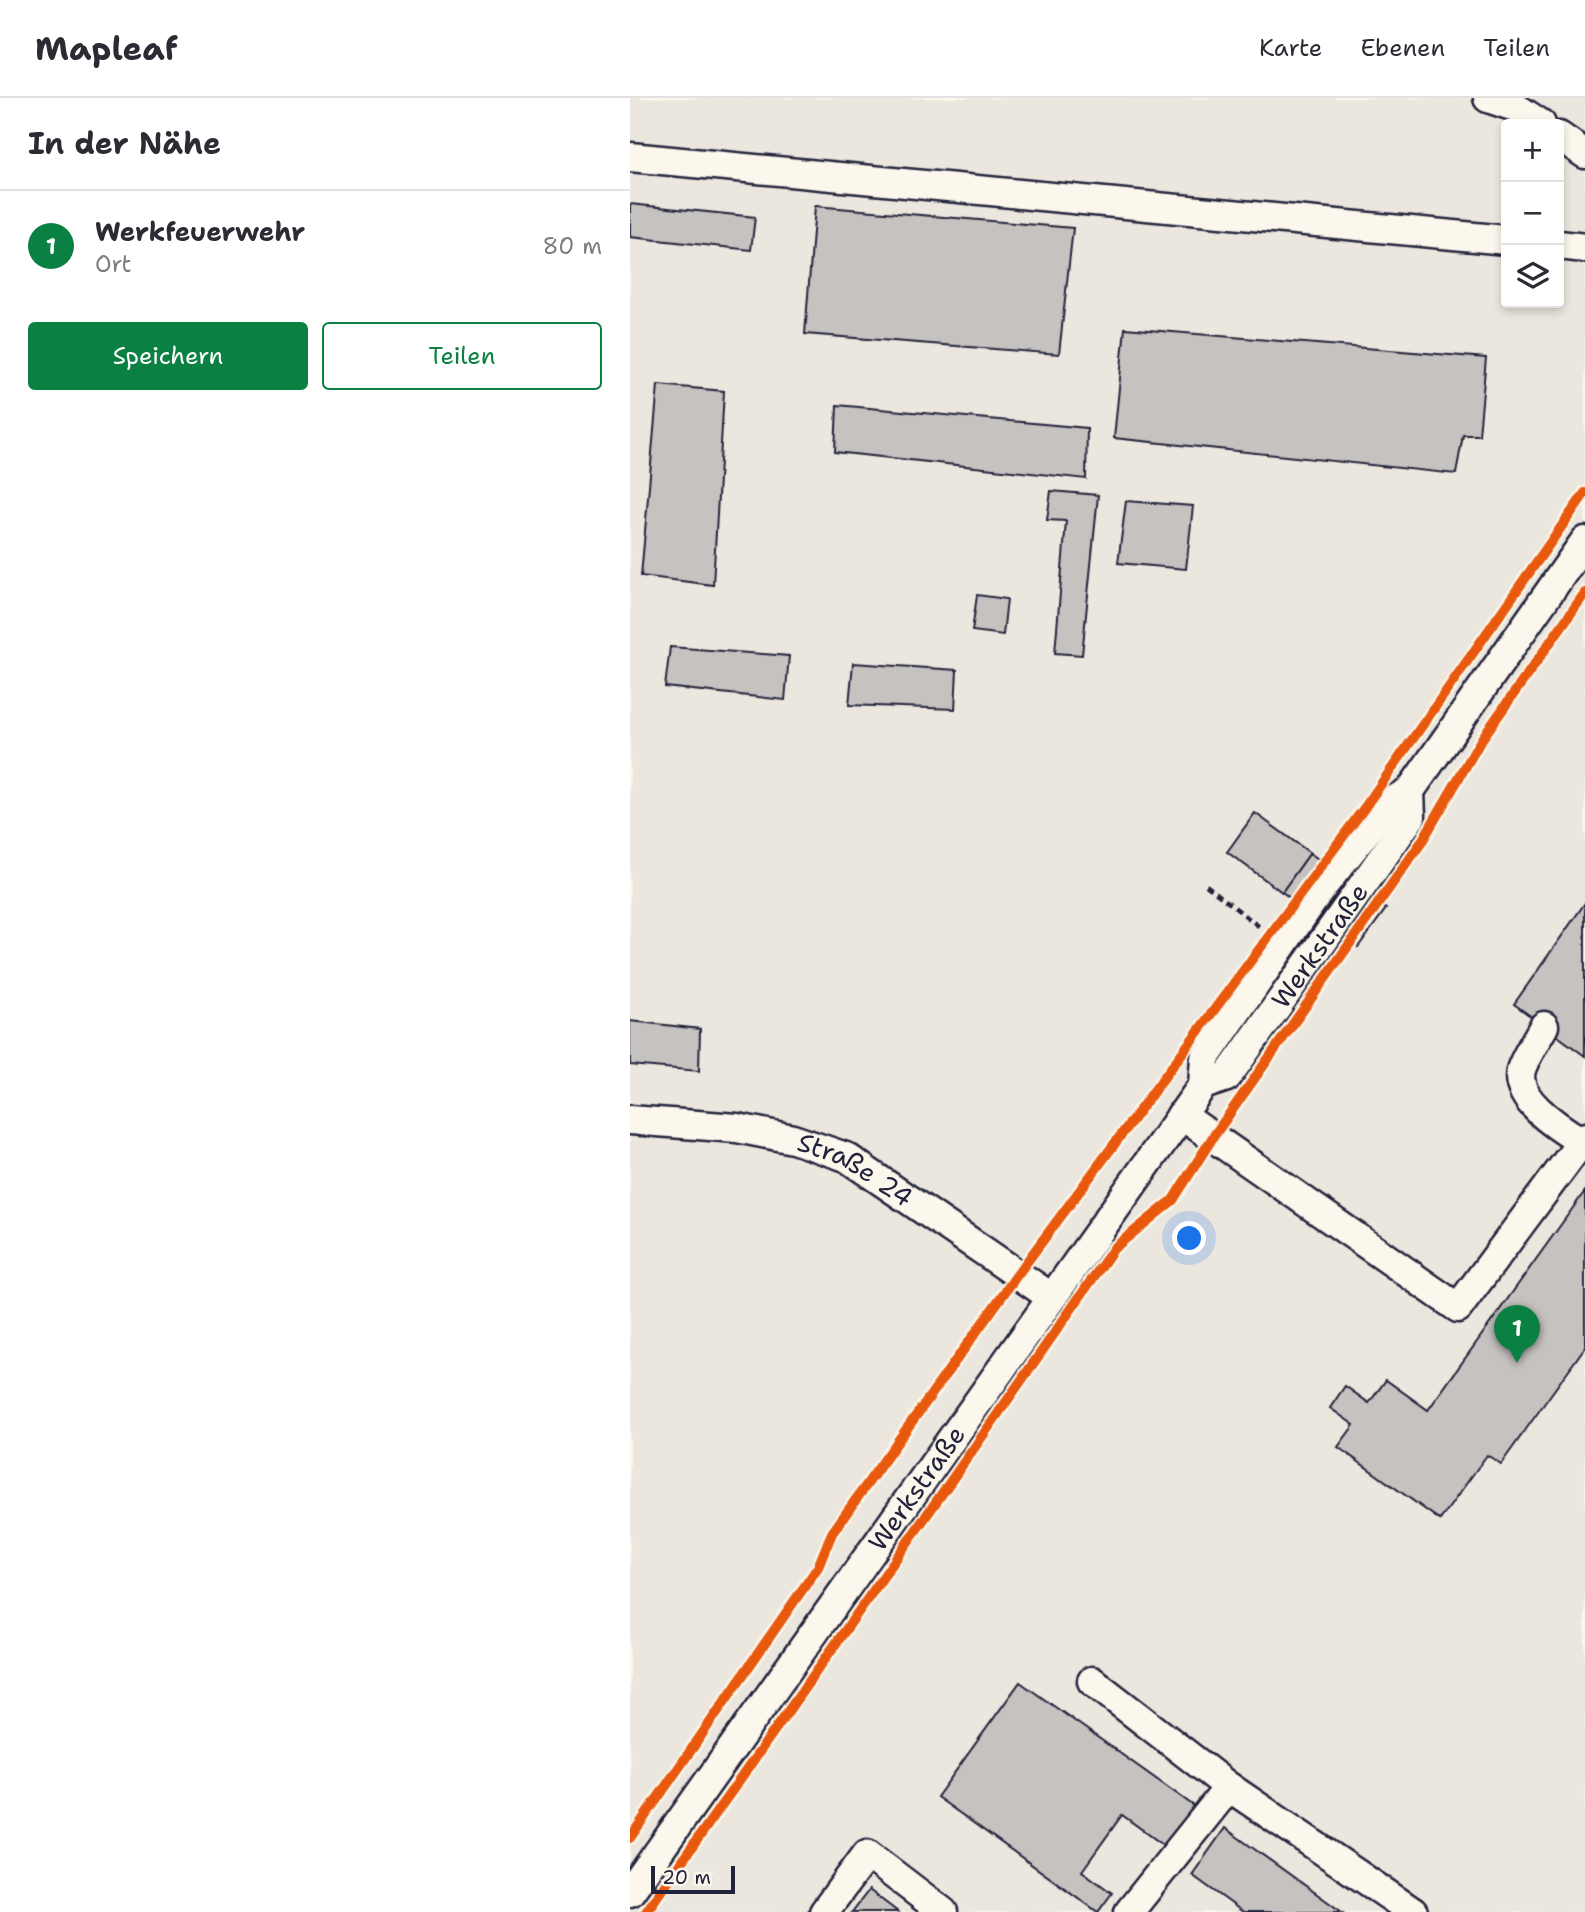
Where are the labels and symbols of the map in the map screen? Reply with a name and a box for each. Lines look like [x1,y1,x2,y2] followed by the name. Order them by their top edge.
[1263,876,1376,1015] street label: Werkstraße
[793,1124,920,1215] street label: Straße 24
[1172,1221,1206,1255] your location
[1494,1305,1540,1363] pin: 1
[860,1418,973,1558] street label: Werkstraße
[651,1863,735,1895] scale bar

